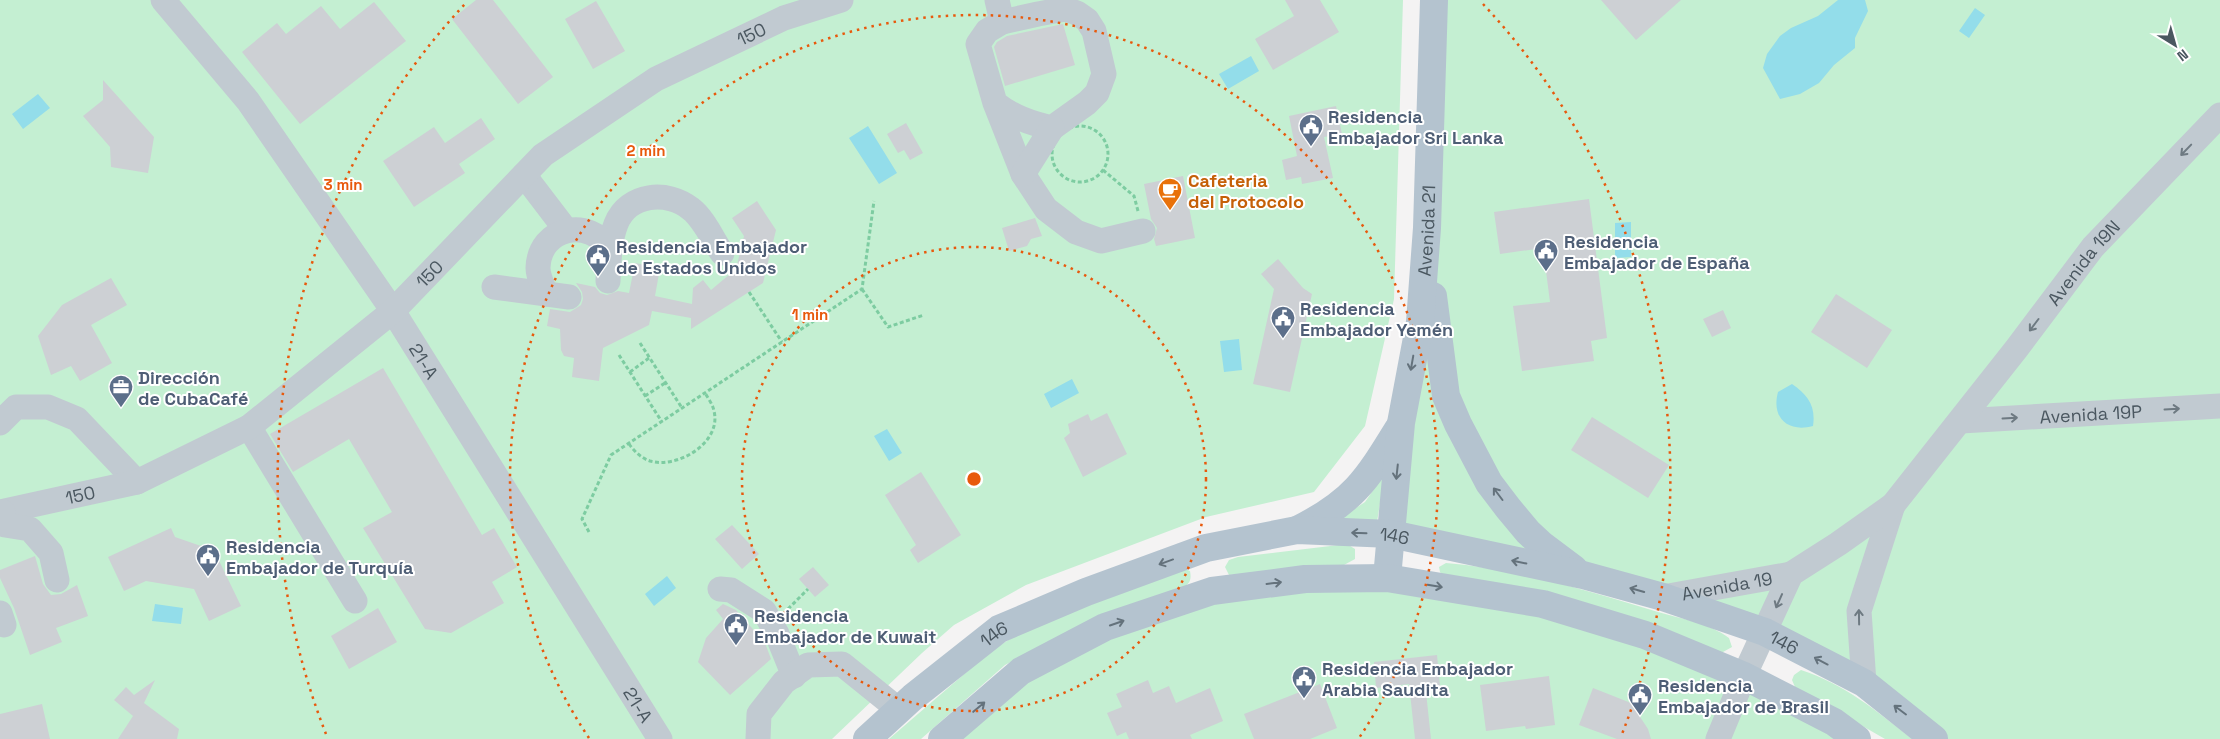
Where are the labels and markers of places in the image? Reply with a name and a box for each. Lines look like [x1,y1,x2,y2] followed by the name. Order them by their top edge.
[1328,105,1504,149] place label: Residencia Embajador Sri Lanka
[1298,113,1324,147] public building icon: Residencia Embajador Sri Lanka
[1188,169,1304,213] place label: Cafeteria del Protocolo
[1157,177,1183,211] cafe icon: Cafeteria del Protocolo
[1564,230,1750,274] place label: Residencia Embajador de España
[616,235,807,279] place label: Residencia Embajador de Estados Unidos
[1533,238,1559,272] public building icon: Residencia Embajador de España
[585,243,611,277] public building icon: Residencia Embajador de Estados Unidos
[1300,297,1453,341] place label: Residencia Embajador Yemén
[1270,305,1296,339] public building icon: Residencia Embajador Yemén
[138,366,248,410] place label: Dirección de CubaCafé
[108,374,134,408] office icon: Dirección de CubaCafé
[965,470,983,488] centre of rings
[226,535,414,579] place label: Residencia Embajador de Turquía
[195,543,221,577] public building icon: Residencia Embajador de Turquía
[754,604,937,648] place label: Residencia Embajador de Kuwait
[723,612,749,646] public building icon: Residencia Embajador de Kuwait
[1322,657,1513,701] place label: Residencia Embajador Arabia Saudita
[1291,665,1317,699] public building icon: Residencia Embajador Arabia Saudita
[1658,674,1829,718] place label: Residencia Embajador de Brasil
[1627,682,1653,716] public building icon: Residencia Embajador de Brasil

